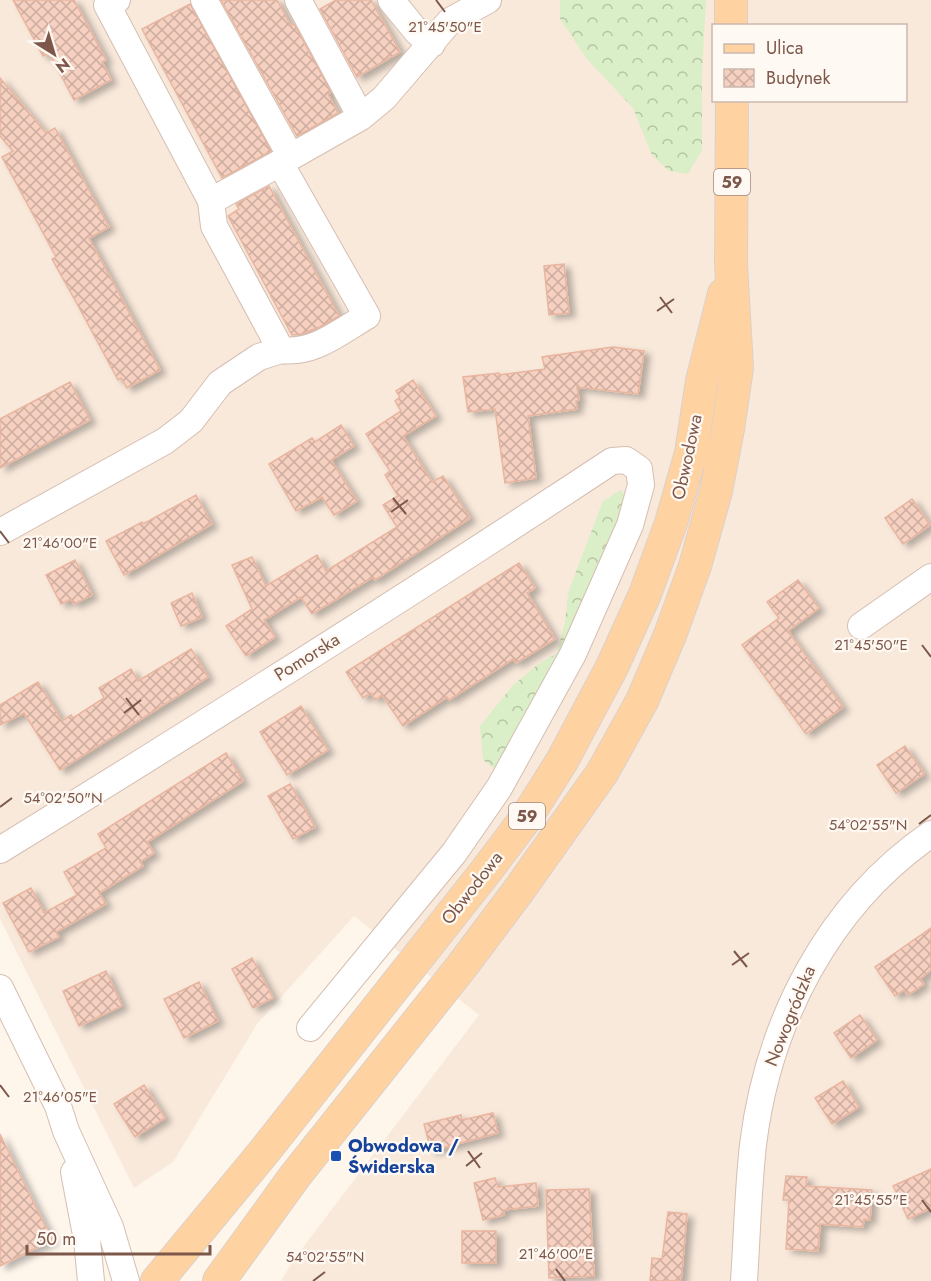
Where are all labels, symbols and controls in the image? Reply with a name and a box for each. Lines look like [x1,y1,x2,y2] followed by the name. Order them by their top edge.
[408,16,482,38] text: 21°45'50"E
[24,24,84,84] north arrow
[712,24,907,102] legend
[766,35,803,61] text: Ulica
[51,53,75,79] text: N
[766,65,830,91] text: Budynek
[714,169,750,195] road number: 59
[665,412,709,502] street label: Obwodowa
[23,532,97,554] text: 21°46'00"E
[269,627,345,687] street label: Pomorska
[834,634,908,656] text: 21°45'50"E
[23,787,103,809] text: 54°02'50"N
[509,803,545,829] road number: 59
[829,814,907,836] text: 54°02'55"N
[435,846,509,930] street label: Obwodowa
[758,962,822,1070] street label: Nowogródzka
[23,1086,97,1108] text: 21°46'05"E
[348,1133,459,1180] place label: Obwodowa / Świderska
[329,1149,343,1163] marker: Obwodowa / Świderska
[834,1189,908,1211] text: 21°45'55"E
[27,1218,210,1256] scale bar
[36,1226,76,1252] text: 50 m
[519,1243,593,1265] text: 21°46'00"E
[286,1246,364,1268] text: 54°02'55"N

